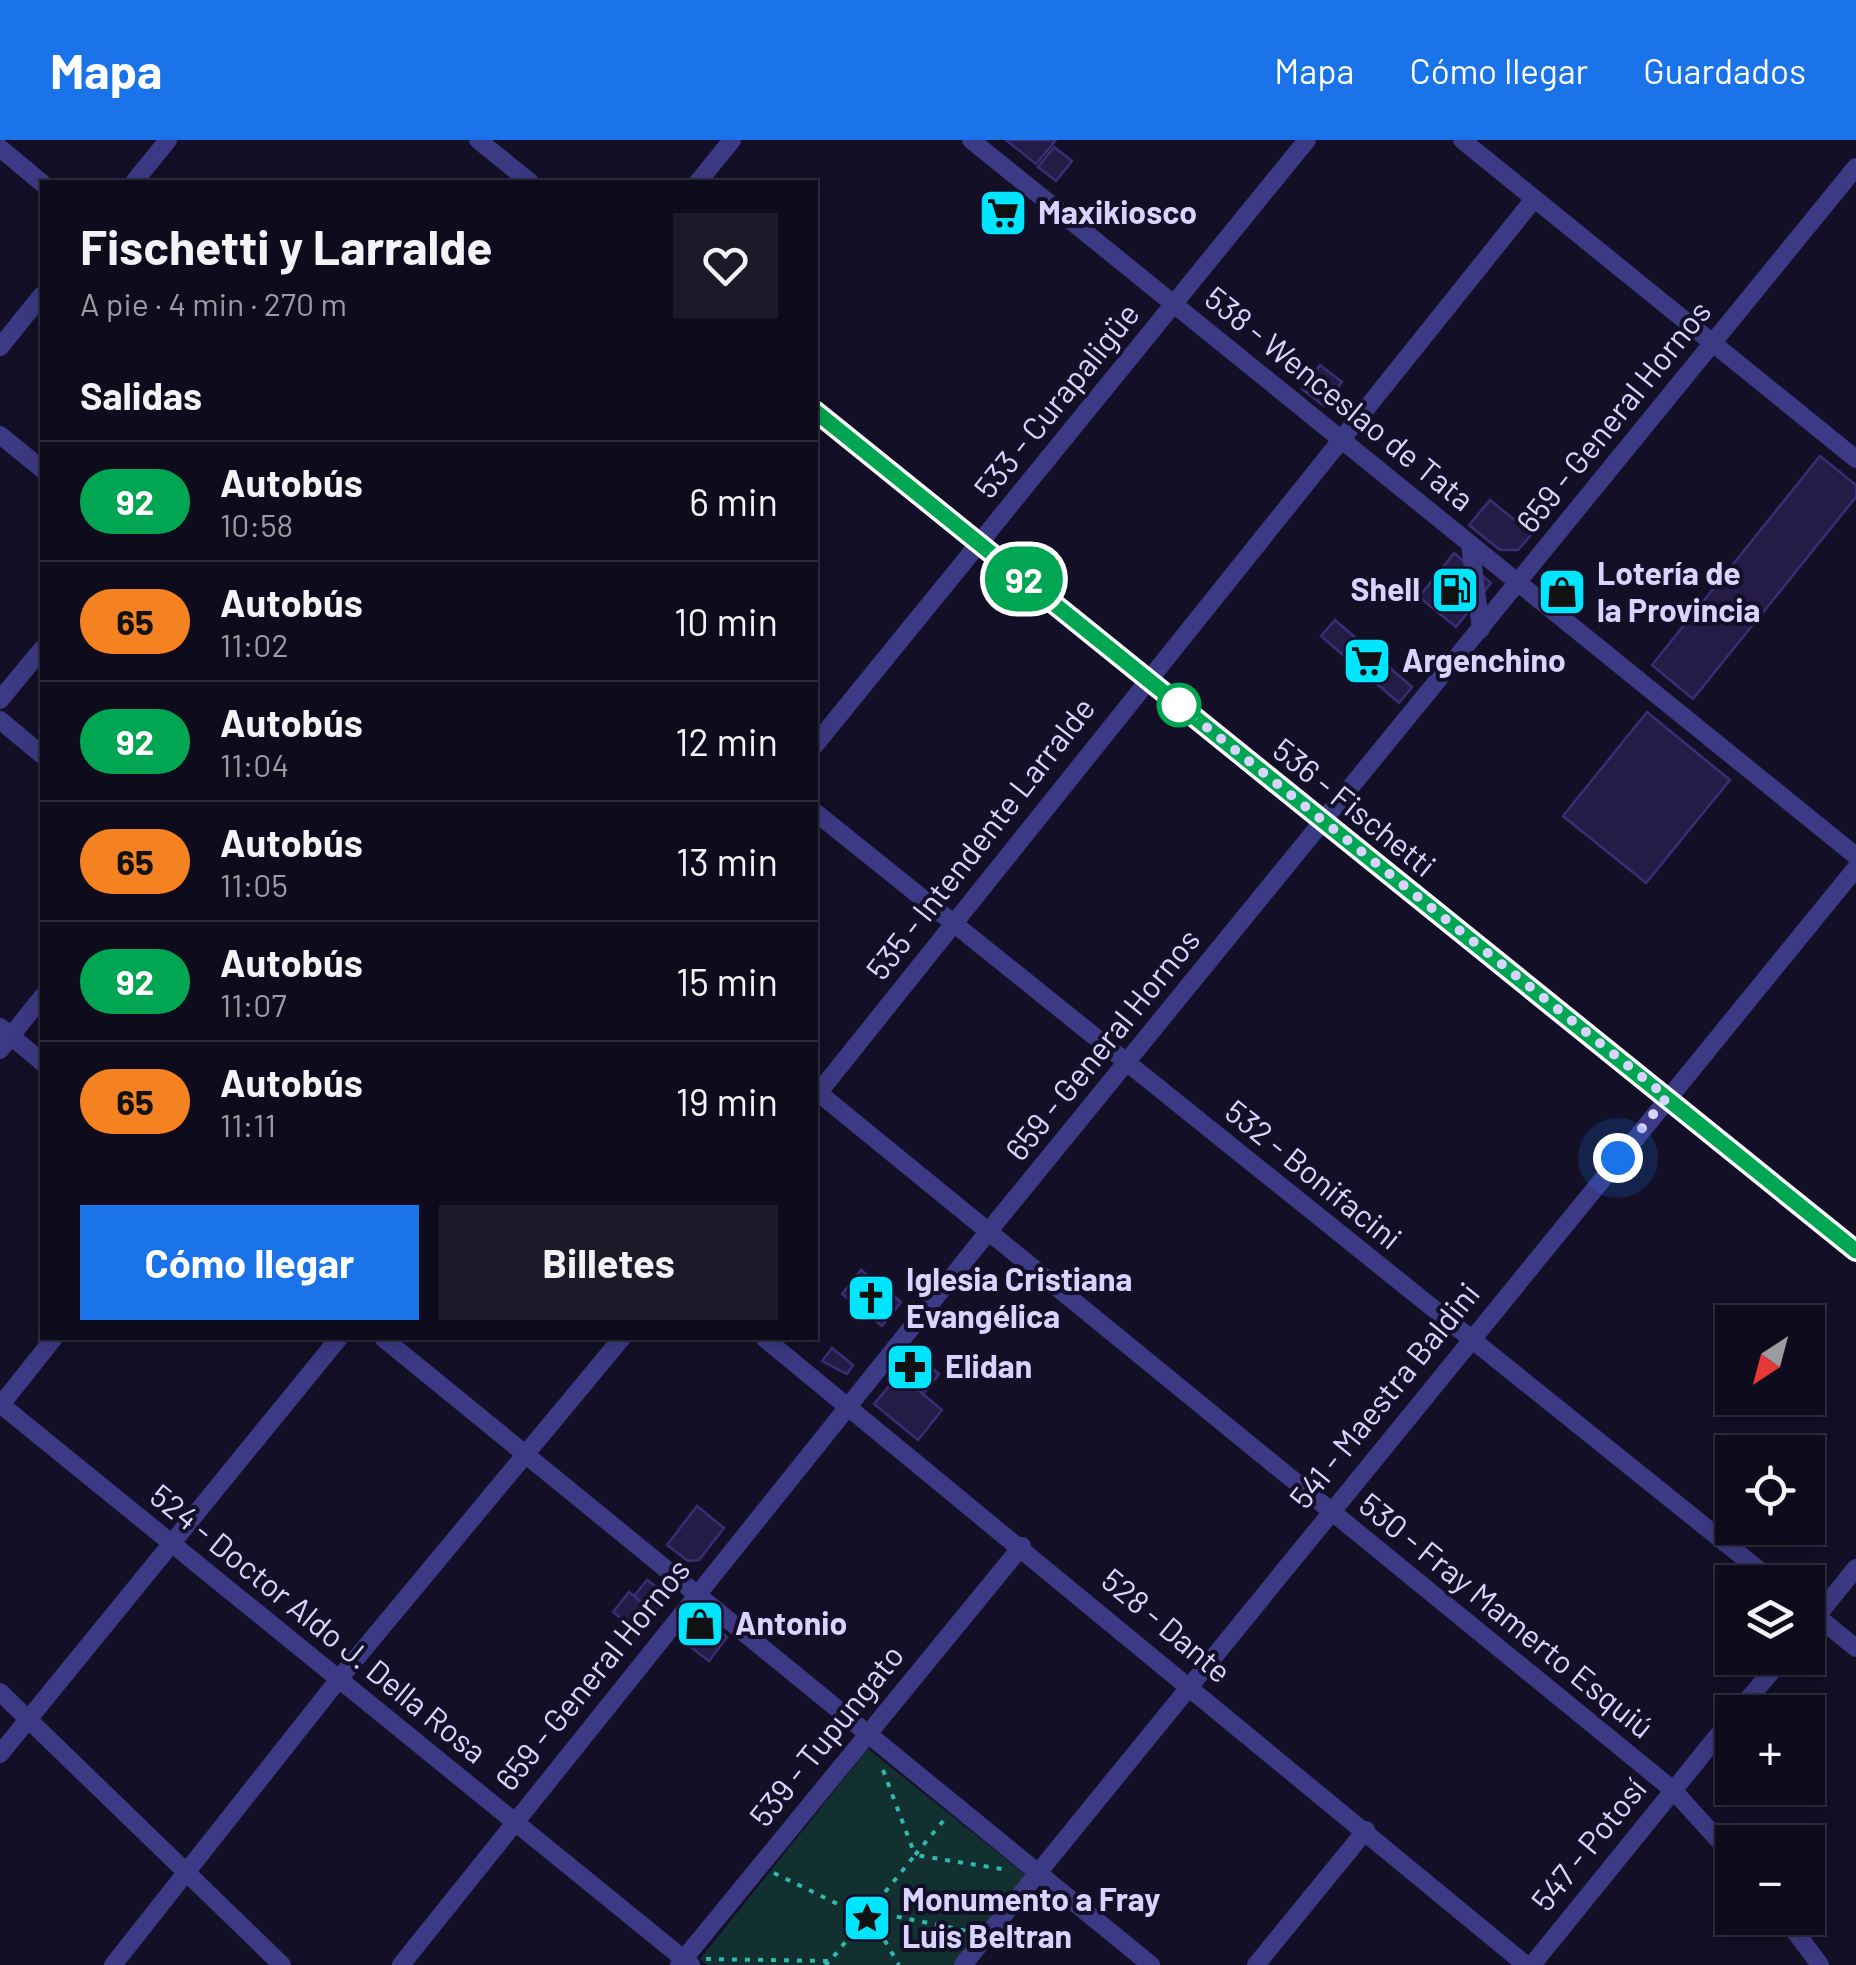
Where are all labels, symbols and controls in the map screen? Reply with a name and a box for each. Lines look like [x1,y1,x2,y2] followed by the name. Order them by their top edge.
[50,41,162,99] text: Mapa
[1274,49,1354,91] text: Mapa
[1409,49,1588,91] text: Cómo llegar
[1643,49,1806,91] text: Guardados
[977,187,1029,239] supermarket icon: Maxikiosco
[1038,192,1197,230] place label: Maxikiosco
[673,213,778,318] button: heart
[80,217,493,275] text: Fischetti y Larralde
[1198,277,1482,518] street label: 538 - Wenceslao de Tata
[80,284,347,322] text: A pie · 4 min · 270 m
[1507,292,1718,539] street label: 659 - General Hornos
[965,294,1146,505] street label: 533 - Curapaligüe
[80,372,202,418] text: Salidas
[220,459,363,505] text: Autobús
[689,478,778,524] text: 6 min
[116,480,154,522] text: 92
[220,505,293,543] text: 10:58
[979,546,1069,612] line badge: 92
[1597,553,1760,628] place label: Lotería de la Provincia
[1005,558,1043,600] text: 92
[1429,564,1481,616] fuel station icon: Shell
[1536,566,1588,618] shop icon: Lotería de la Provincia
[1350,569,1420,607] place label: Shell
[220,579,363,625] text: Autobús
[674,598,778,644] text: 10 min
[116,600,154,642] text: 65
[220,625,289,663] text: 11:02
[1341,635,1393,687] supermarket icon: Argenchino
[1402,640,1566,678] place label: Argenchino
[1158,684,1200,726] unlabelled marker
[857,689,1102,987] street label: 535 - Intendente Larralde
[220,699,363,745] text: Autobús
[675,718,778,764] text: 12 min
[116,720,154,762] text: 92
[1266,729,1444,884] street label: 536 - Fischetti
[220,745,289,783] text: 11:04
[220,819,363,865] text: Autobús
[676,838,778,884] text: 13 min
[116,840,154,882] text: 65
[220,865,288,903] text: 11:05
[996,920,1207,1167] street label: 659 - General Hornos
[220,939,363,985] text: Autobús
[676,958,778,1004] text: 15 min
[116,960,154,1002] text: 92
[220,985,287,1023] text: 11:07
[220,1059,363,1105] text: Autobús
[676,1078,778,1124] text: 19 min
[116,1080,154,1122] text: 65
[1218,1091,1410,1256] street label: 532 - Bonifacini
[220,1105,276,1143] text: 11:11
[1593,1133,1643,1183] your location
[80,1205,419,1320] button: Cómo llegar
[439,1205,778,1320] button: Billetes
[906,1259,1132,1334] place label: Iglesia Cristiana Evangélica
[845,1272,897,1324] church icon: Iglesia Cristiana Evangélica
[1281,1274,1486,1515] street label: 541 - Maestra Baldini
[1715,1305,1825,1415] north arrow
[1715,1305,1825,1935] map controls
[884,1341,936,1393] pharmacy icon: Elidan
[945,1346,1032,1384] place label: Elidan
[1715,1435,1825,1545] button: locate
[143,1475,495,1770] street label: 524 - Doctor Aldo J. Della Rosa
[1352,1484,1662,1745] street label: 530 - Fray Mamerto Esquiú
[486,1550,697,1797] street label: 659 - General Hornos
[1095,1559,1240,1690] street label: 528 - Dante
[1715,1565,1825,1675] button: layers
[674,1598,726,1650] shop icon: Antonio
[735,1603,847,1641] place label: Antonio
[741,1636,910,1833] street label: 539 - Tupungato
[1715,1695,1825,1805] button: +
[1522,1769,1653,1918] street label: 547 - Potosí
[1715,1825,1825,1935] button: −
[902,1879,1160,1954] place label: Monumento a Fray Luis Beltran
[841,1892,893,1944] place icon: Monumento a Fray Luis Beltran

